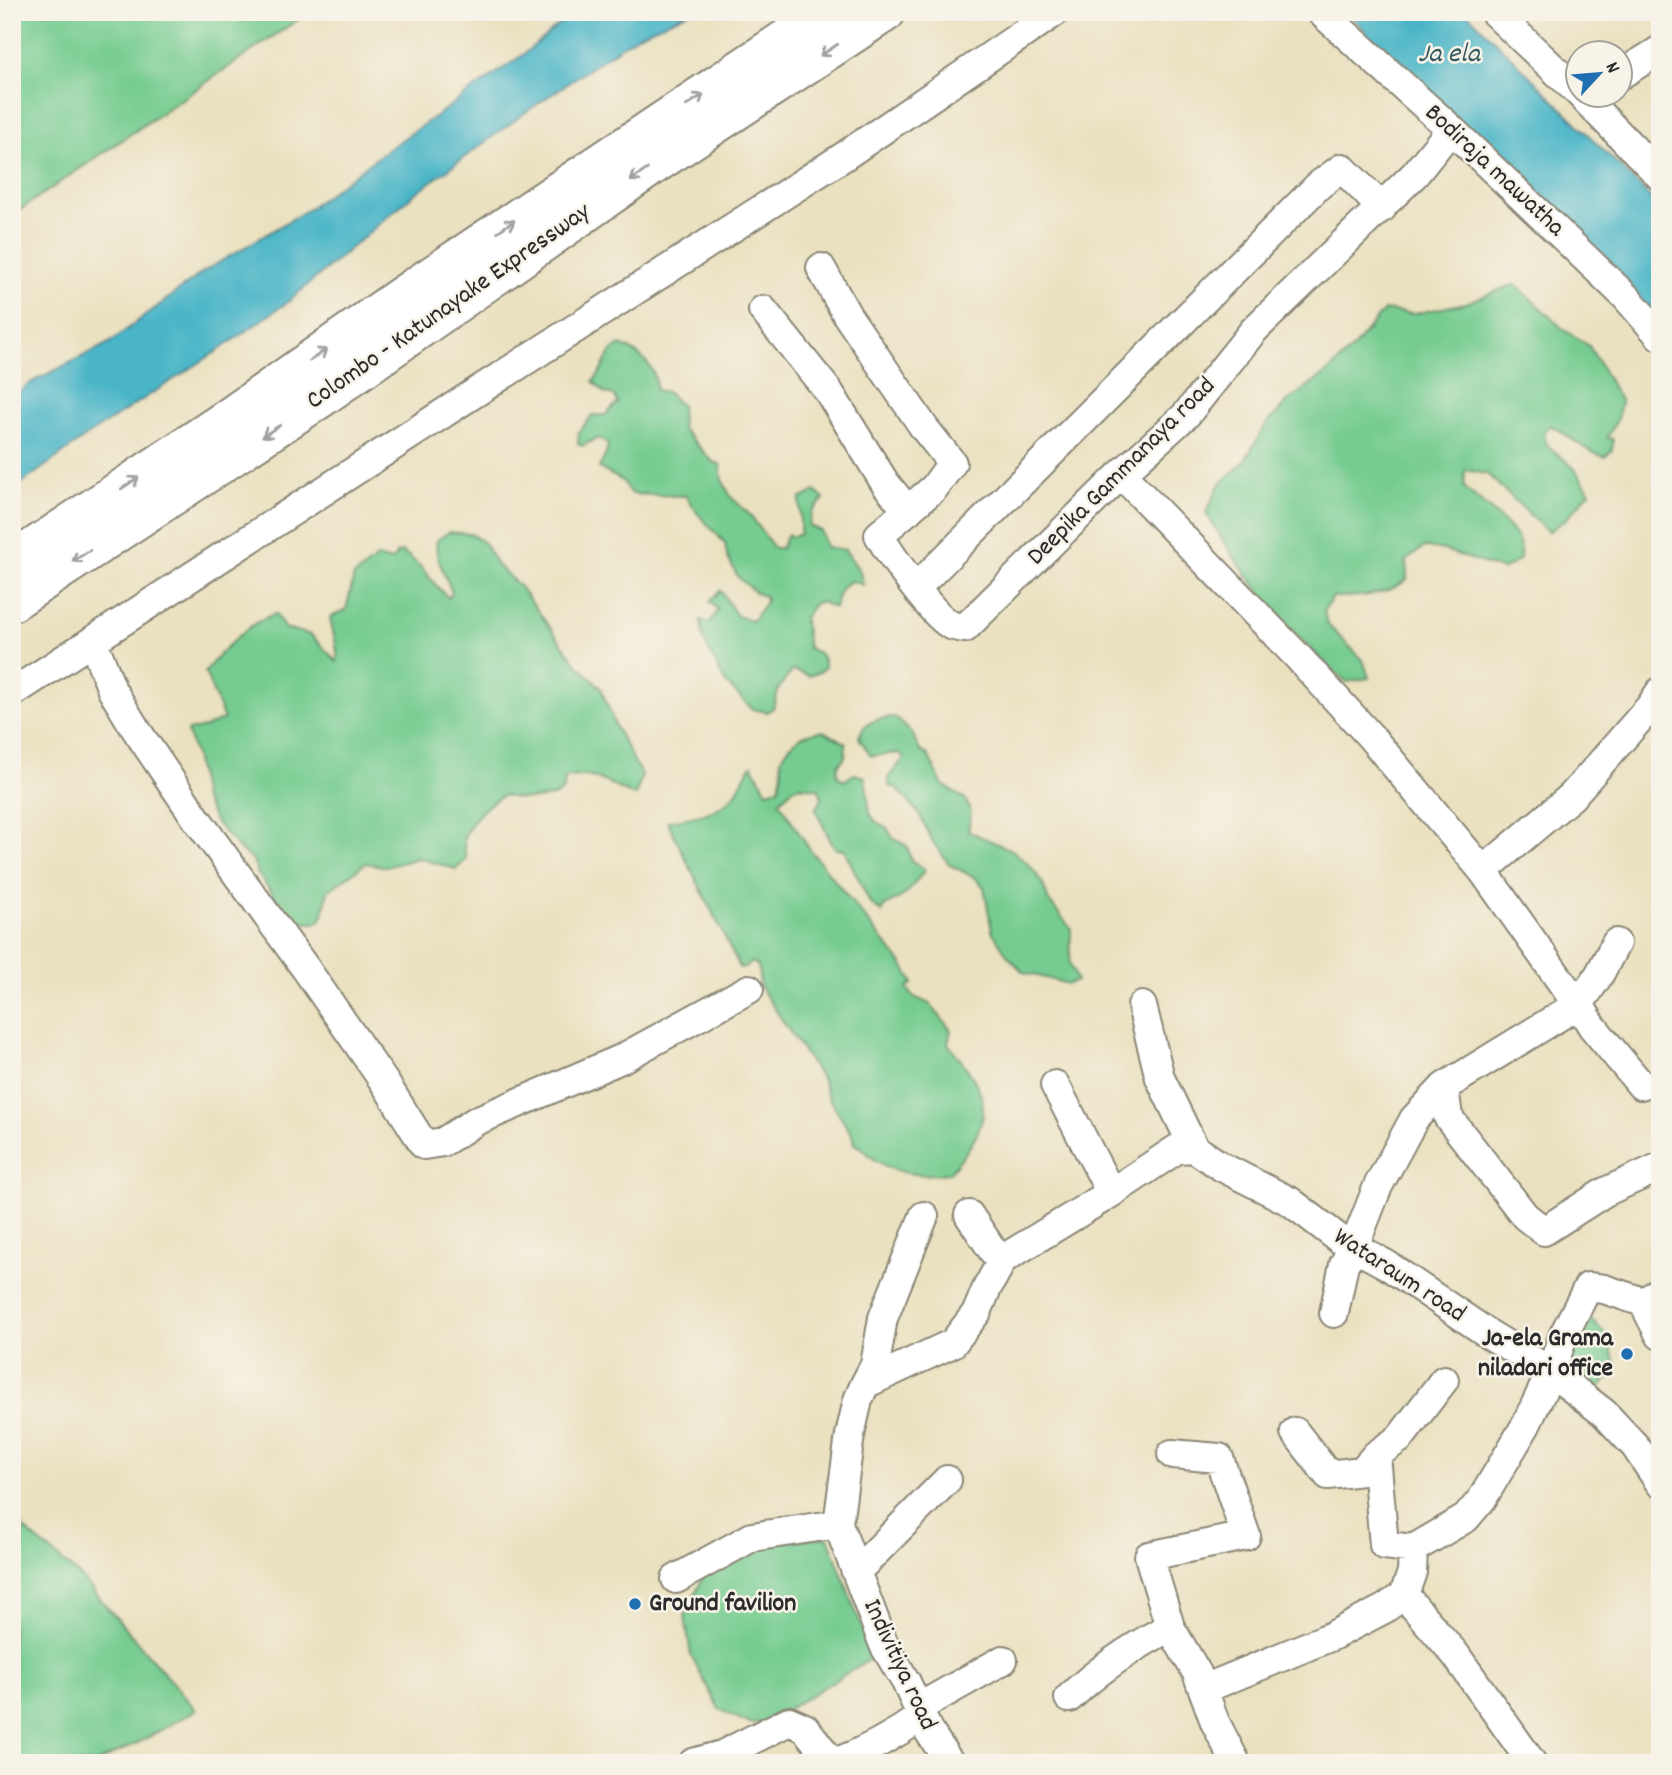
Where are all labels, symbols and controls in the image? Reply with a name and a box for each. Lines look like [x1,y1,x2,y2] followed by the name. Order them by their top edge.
[1418,36,1482,76] water label: Ja ela
[1564,38,1634,108] north arrow
[820,42,839,57] one-way arrow
[1597,58,1625,78] text: N
[685,93,704,107] one-way arrow
[1415,96,1573,247] street label: Bodiraja mawatha
[630,168,649,182] one-way arrow
[299,194,599,420] street label: Colombo - Katunayake Expressway
[495,219,515,233] one-way arrow
[308,348,327,362] one-way arrow
[1019,369,1225,575] street label: Deepika Gammanaya road
[262,423,281,438] one-way arrow
[120,476,139,491] one-way arrow
[72,549,92,563] one-way arrow
[1325,1219,1473,1333] street label: Wataraum road
[1478,1321,1614,1388] place label: Ja-ela Grama niladari office
[1619,1346,1635,1362] marker: Ja-ela Grama niladari office
[649,1586,796,1623] place label: Ground favilion
[852,1593,946,1737] street label: Indivitiya road
[627,1596,643,1612] marker: Ground favilion

